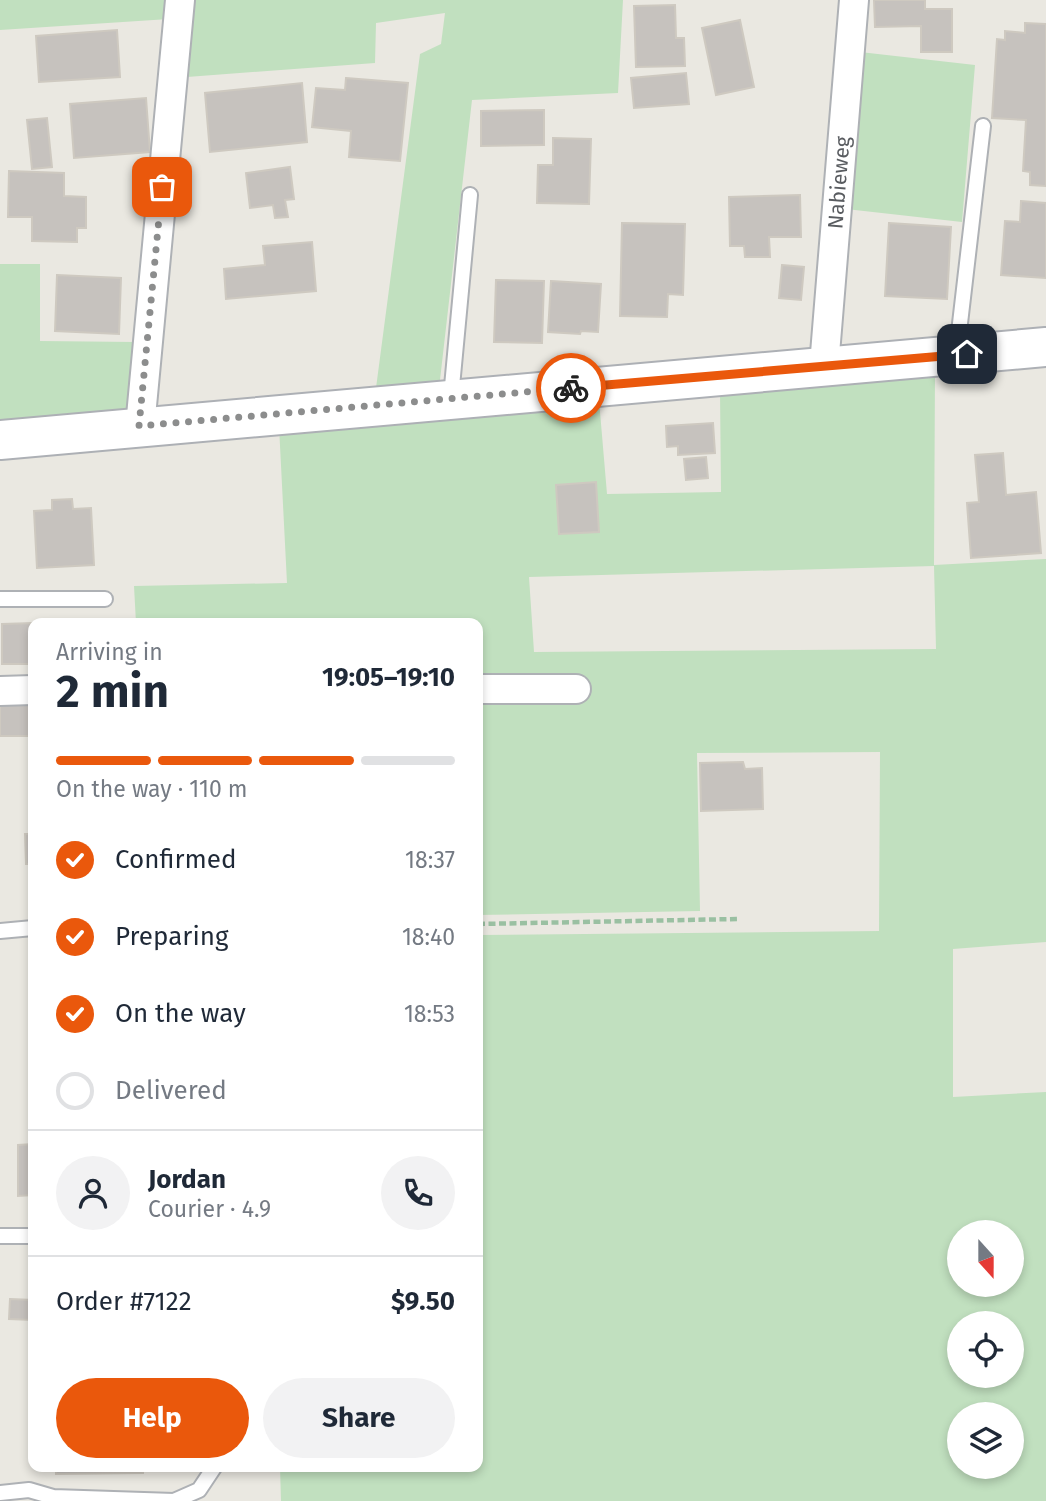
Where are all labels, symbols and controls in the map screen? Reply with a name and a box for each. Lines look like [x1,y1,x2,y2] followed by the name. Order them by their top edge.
[822,135,856,230] street label: Nabieweg
[132,157,192,217] pin
[143,168,181,206] icon: bag
[937,324,997,384] pin
[948,335,986,373] icon: home
[536,353,606,423] courier
[552,369,590,407] icon: bike
[56,638,163,666] text: Arriving in
[322,662,455,693] text: 19:05–19:10
[56,664,169,719] text: 2 min
[56,775,248,803] text: On the way · 110 m
[56,841,94,879] icon: check
[115,844,236,875] text: Confirmed
[405,846,455,874] text: 18:37
[56,918,94,956] icon: check
[115,921,228,952] text: Preparing
[402,923,455,951] text: 18:40
[56,995,94,1033] icon: check
[115,998,246,1029] text: On the way
[404,1000,455,1028] text: 18:53
[115,1075,227,1106] text: Delivered
[56,1156,130,1230] button: person
[381,1156,455,1230] button: phone
[148,1164,226,1195] text: Jordan
[148,1195,271,1223] text: Courier · 4.9
[947,1220,1024,1297] north arrow
[947,1220,1024,1479] map controls
[56,1286,192,1317] text: Order #7122
[391,1286,455,1317] text: $9.50
[947,1311,1024,1388] button: locate
[56,1378,249,1458] button: Help
[263,1378,455,1458] button: Share
[947,1402,1024,1479] button: layers

